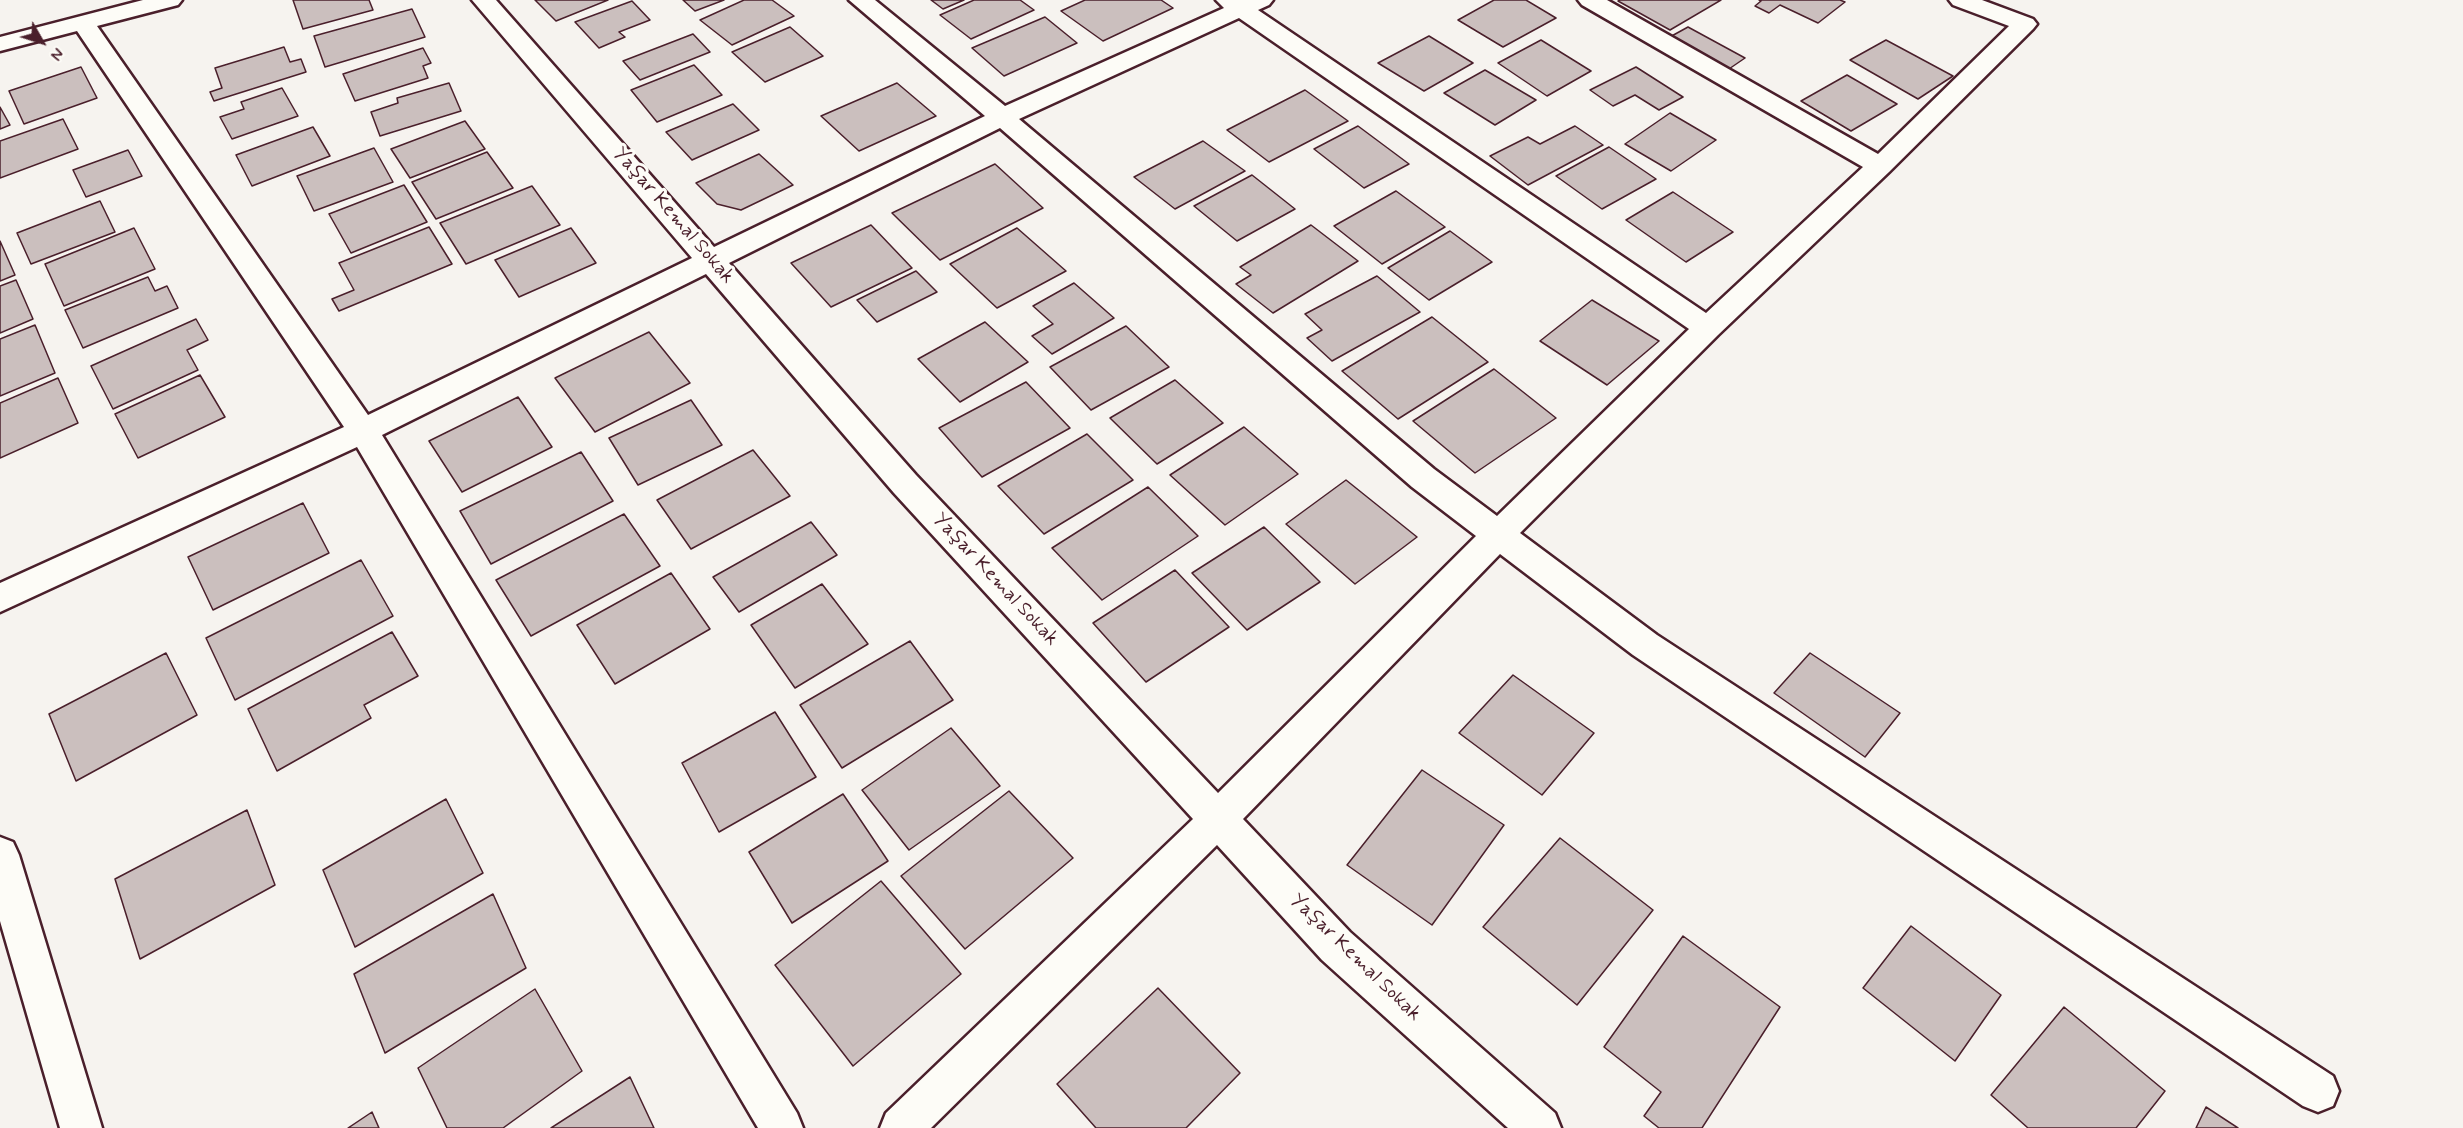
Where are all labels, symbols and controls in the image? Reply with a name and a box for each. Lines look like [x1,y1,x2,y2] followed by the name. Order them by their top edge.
[12,12,72,72] north arrow
[45,43,68,64] text: N
[607,143,739,289] street label: Yaşar Kemal Sokak
[927,509,1063,651] street label: Yaşar Kemal Sokak
[1284,889,1426,1027] street label: Yaşar Kemal Sokak

